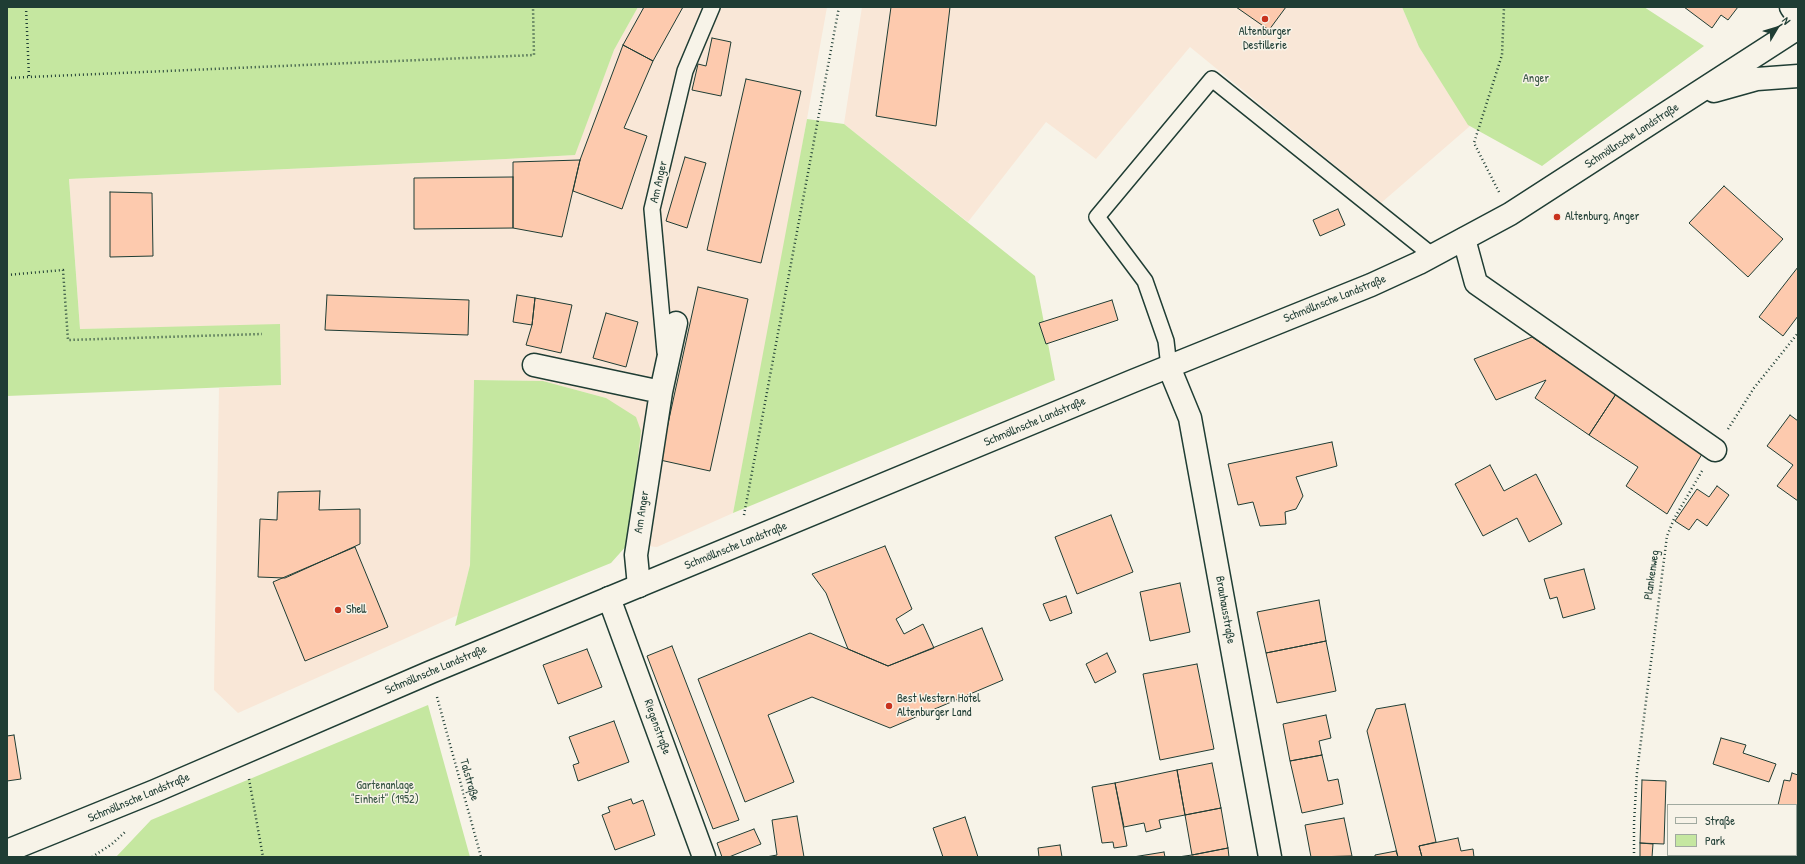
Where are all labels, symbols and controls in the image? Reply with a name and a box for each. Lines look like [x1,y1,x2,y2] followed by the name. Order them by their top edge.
[1757,8,1797,48] north arrow
[1260,14,1270,24] marker: Altenburger Destillerie
[1779,14,1794,27] text: N
[1239,25,1291,53] place label: Altenburger Destillerie
[1523,72,1549,86] park label: Anger
[1582,100,1682,172] street label: Schmöllnsche Landstraße
[647,160,671,204] street label: Am Anger
[1565,210,1639,224] place label: Altenburg, Anger
[1552,212,1562,222] marker: Altenburg, Anger
[1282,272,1388,326] street label: Schmöllnsche Landstraße
[982,394,1088,450] street label: Schmöllnsche Landstraße
[632,490,652,534] street label: Am Anger
[683,519,789,573] street label: Schmöllnsche Landstraße
[1641,549,1663,601] street label: Plankenweg
[1212,575,1238,645] street label: Brauhausstraße
[346,603,366,617] place label: Shell
[333,605,343,615] marker: Shell
[383,642,489,698] street label: Schmöllnsche Landstraße
[897,692,980,720] place label: Best Western Hotel Altenburger Land
[640,697,674,757] street label: Riegenstraße
[884,701,894,711] marker: Best Western Hotel Altenburger Land
[456,757,482,803] street label: Talstraße
[86,770,192,826] street label: Schmöllnsche Landstraße
[351,779,419,807] park label: Gartenanlage "Einheit" (1952)
[1667,804,1797,856] legend
[1705,812,1735,829] text: Straße
[1705,832,1725,849] text: Park

